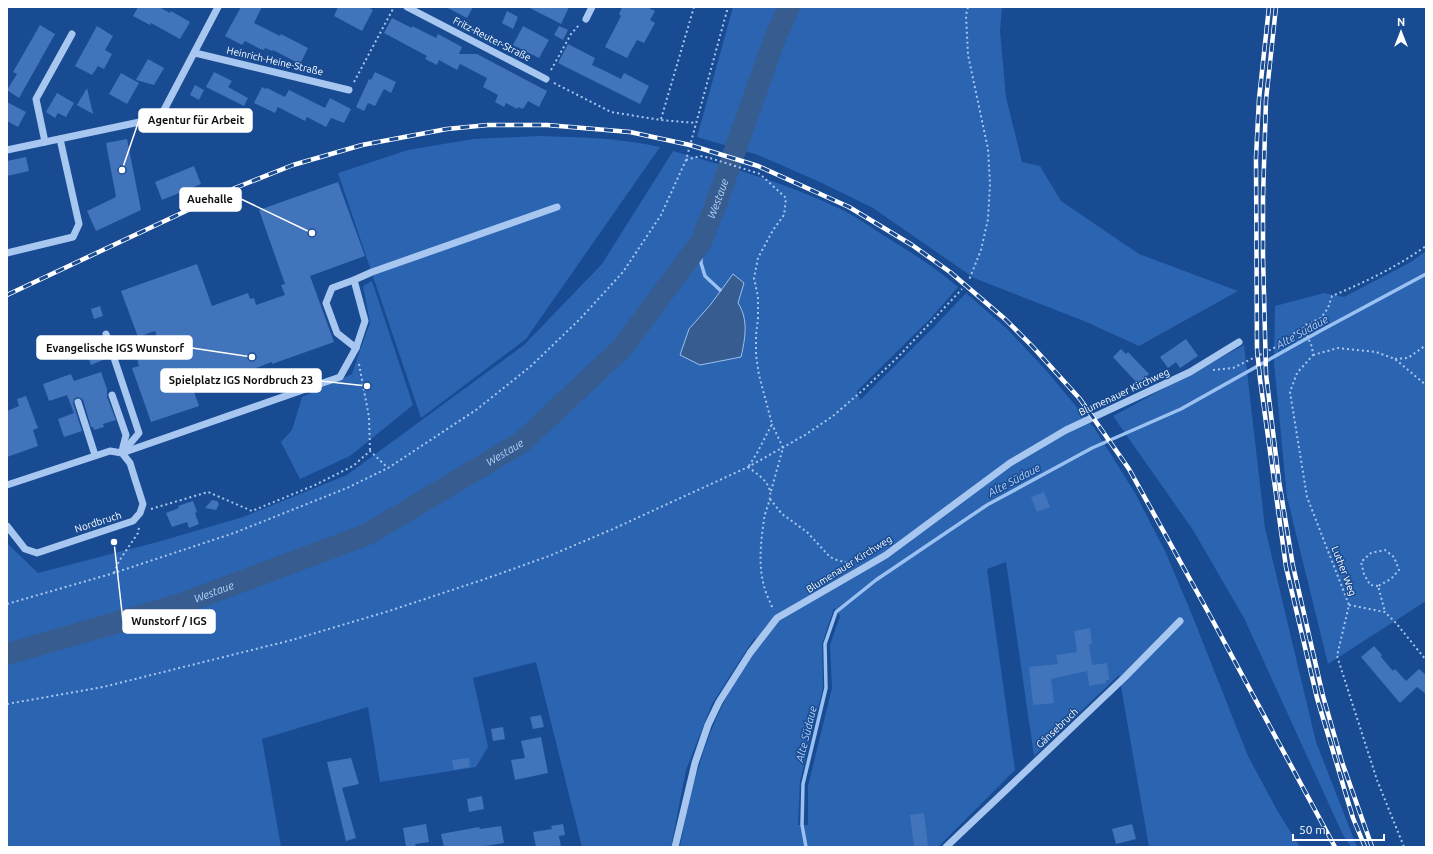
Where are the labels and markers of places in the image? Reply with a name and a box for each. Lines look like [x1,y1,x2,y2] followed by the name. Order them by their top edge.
[139,109,252,132] callout: Agentur für Arbeit
[180,188,241,211] callout: Auehalle
[37,336,192,359] callout: Evangelische IGS Wunstorf
[161,369,321,392] callout: Spielplatz IGS Nordbruch 23
[123,610,215,633] callout: Wunstorf / IGS

